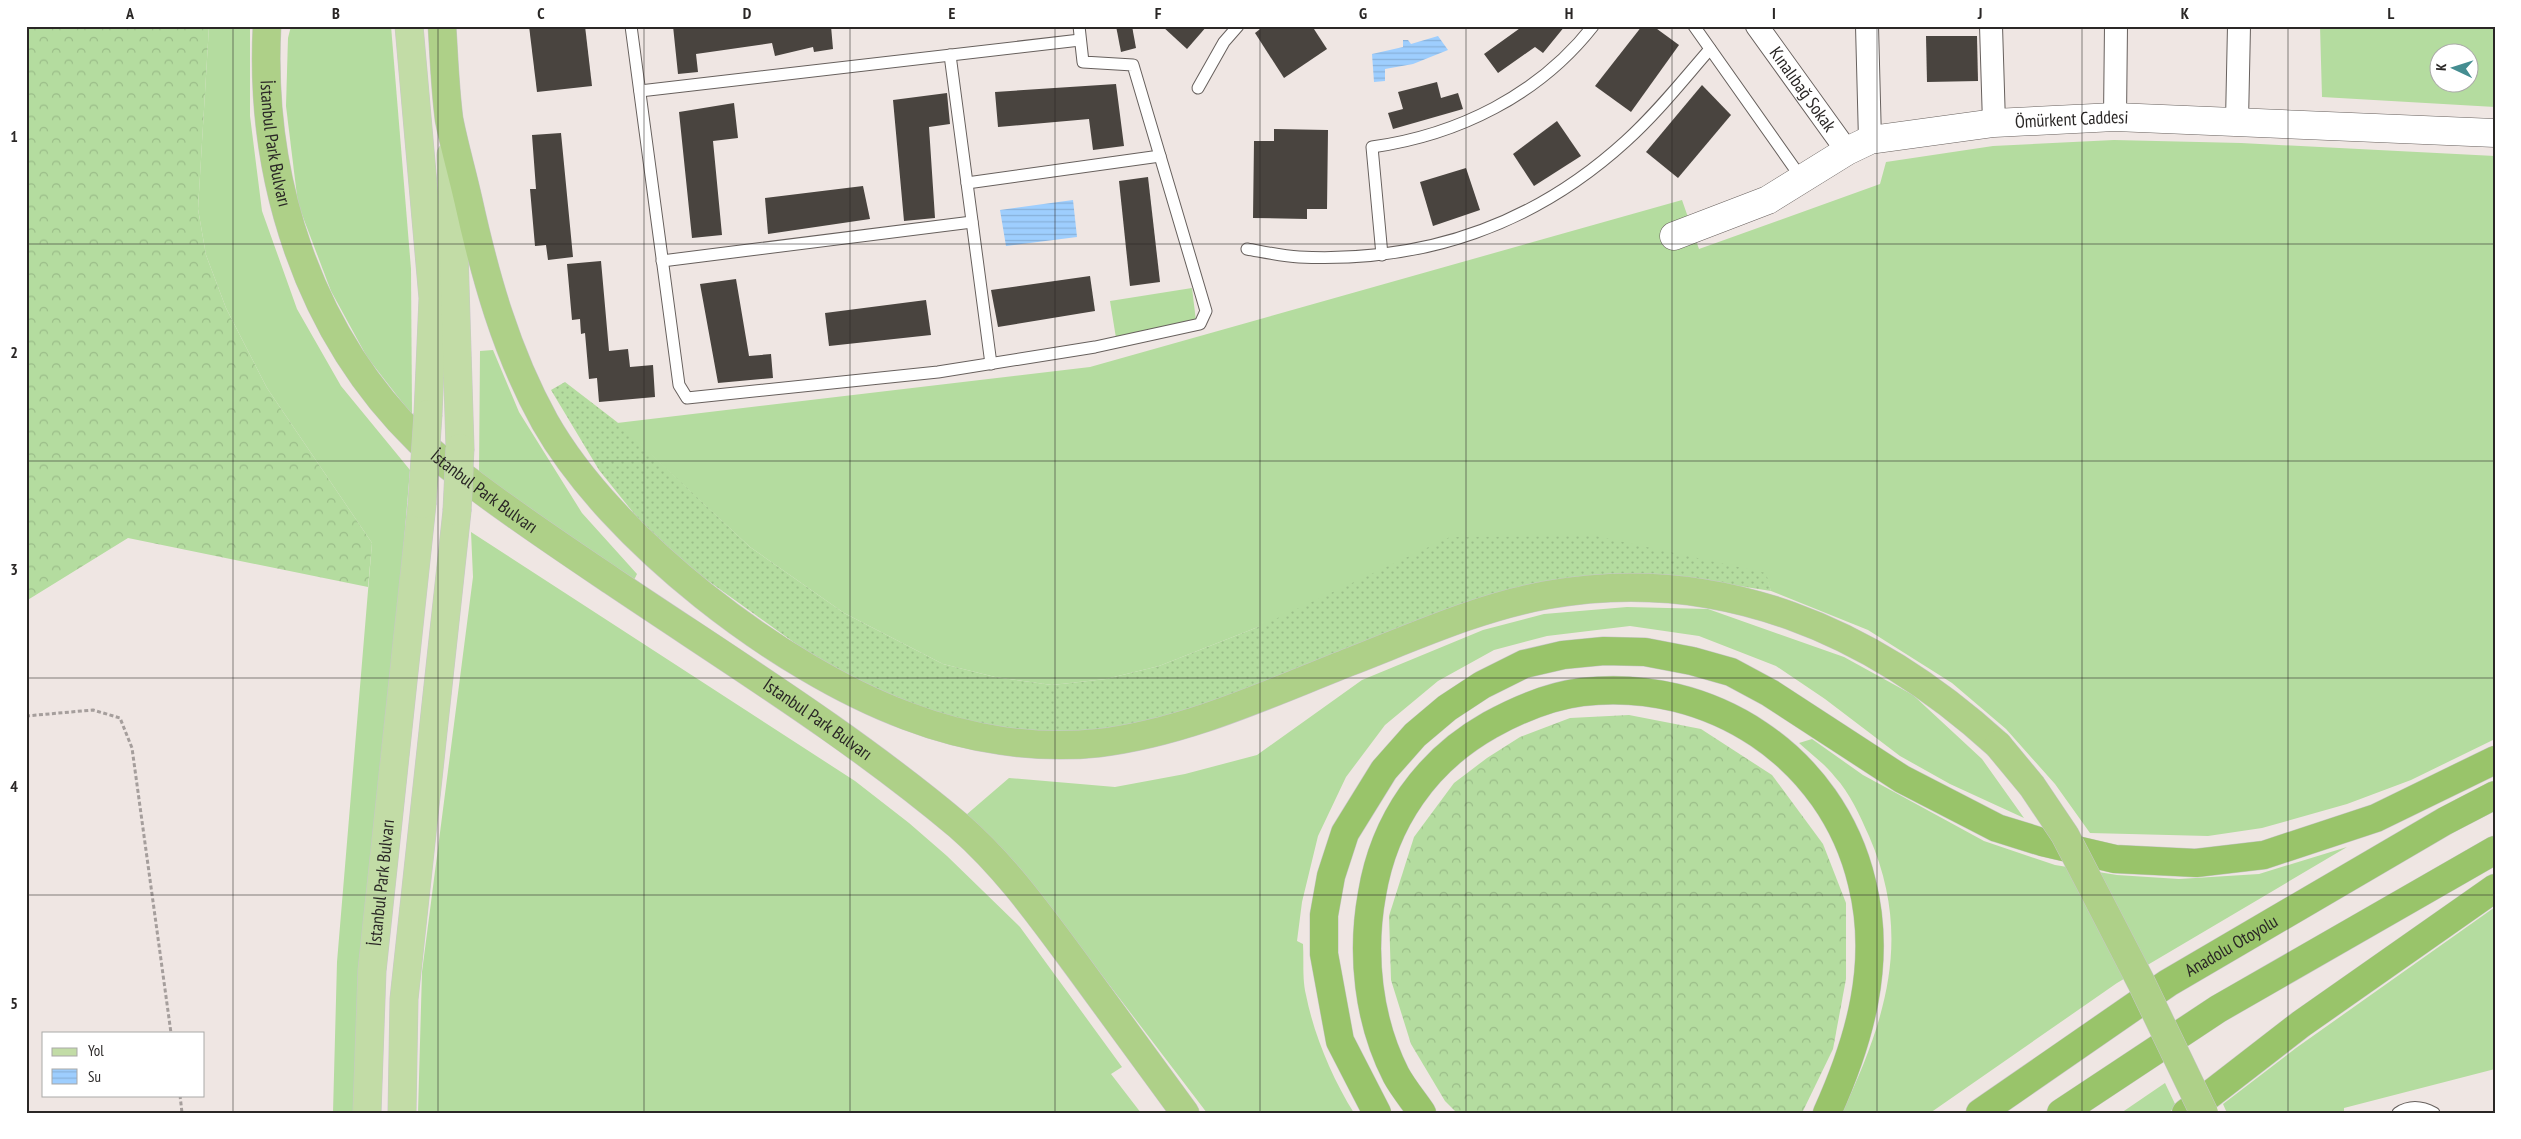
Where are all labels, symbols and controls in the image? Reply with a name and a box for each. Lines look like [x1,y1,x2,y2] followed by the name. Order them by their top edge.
[125,3,135,23] text: A
[332,3,340,23] text: B
[537,3,545,23] text: C
[743,3,752,23] text: D
[949,3,956,23] text: E
[1155,3,1162,23] text: F
[1359,3,1367,23] text: G
[1565,3,1573,23] text: H
[1772,3,1776,23] text: I
[1977,3,1982,23] text: J
[2181,3,2190,23] text: K
[2388,3,2395,23] text: L
[1765,42,1841,136] street label: Kınalıbağ Sokak
[2428,42,2478,92] north arrow
[2432,62,2450,71] text: K
[256,80,297,209] street label: İstanbul Park Bulvarı
[2014,105,2129,133] street label: Ömürkent Caddesi
[10,126,18,146] text: 1
[10,342,18,362] text: 2
[426,444,543,538] street label: İstanbul Park Bulvarı
[10,559,18,579] text: 3
[759,673,877,765] street label: İstanbul Park Bulvarı
[10,776,18,796] text: 4
[363,818,399,947] street label: İstanbul Park Bulvarı
[2180,909,2282,982] street label: Anadolu Otoyolu
[10,993,18,1013] text: 5
[42,1032,205,1096] legend
[88,1041,104,1060] text: Yol
[88,1067,101,1086] text: Su

